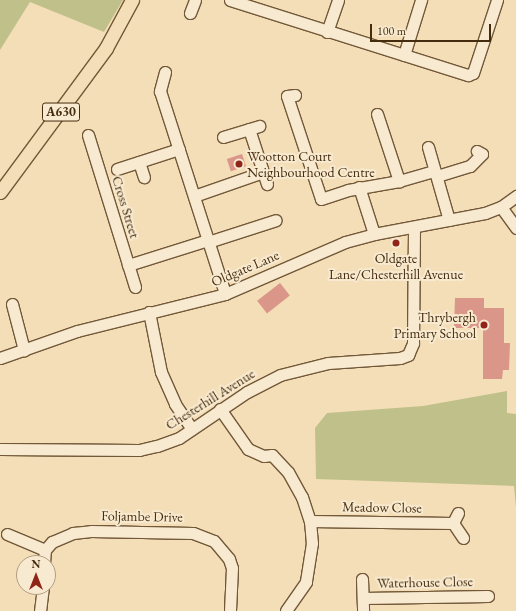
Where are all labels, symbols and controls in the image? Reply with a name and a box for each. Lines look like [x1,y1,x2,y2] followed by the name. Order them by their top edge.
[372,16,493,42] scale bar
[377,23,406,39] text: 100 m
[42,101,80,123] road number: A630
[247,148,375,180] place label: Wootton Court Neighbourhood Centre
[234,159,244,169] marker: Wootton Court Neighbourhood Centre
[109,174,143,240] street label: Cross Street
[391,238,401,248] marker: Oldgate Lane/Chesterhill Avenue
[209,246,281,290] street label: Oldgate Lane
[329,250,463,282] place label: Oldgate Lane/Chesterhill Avenue
[394,309,476,342] place label: Thrybergh Primary School
[479,320,489,330] marker: Thrybergh Primary School
[162,365,258,433] street label: Chesterhill Avenue
[342,498,422,516] street label: Meadow Close
[101,507,183,525] street label: Foljambe Drive
[16,555,56,595] north arrow
[32,557,40,571] text: N
[377,573,473,591] street label: Waterhouse Close

